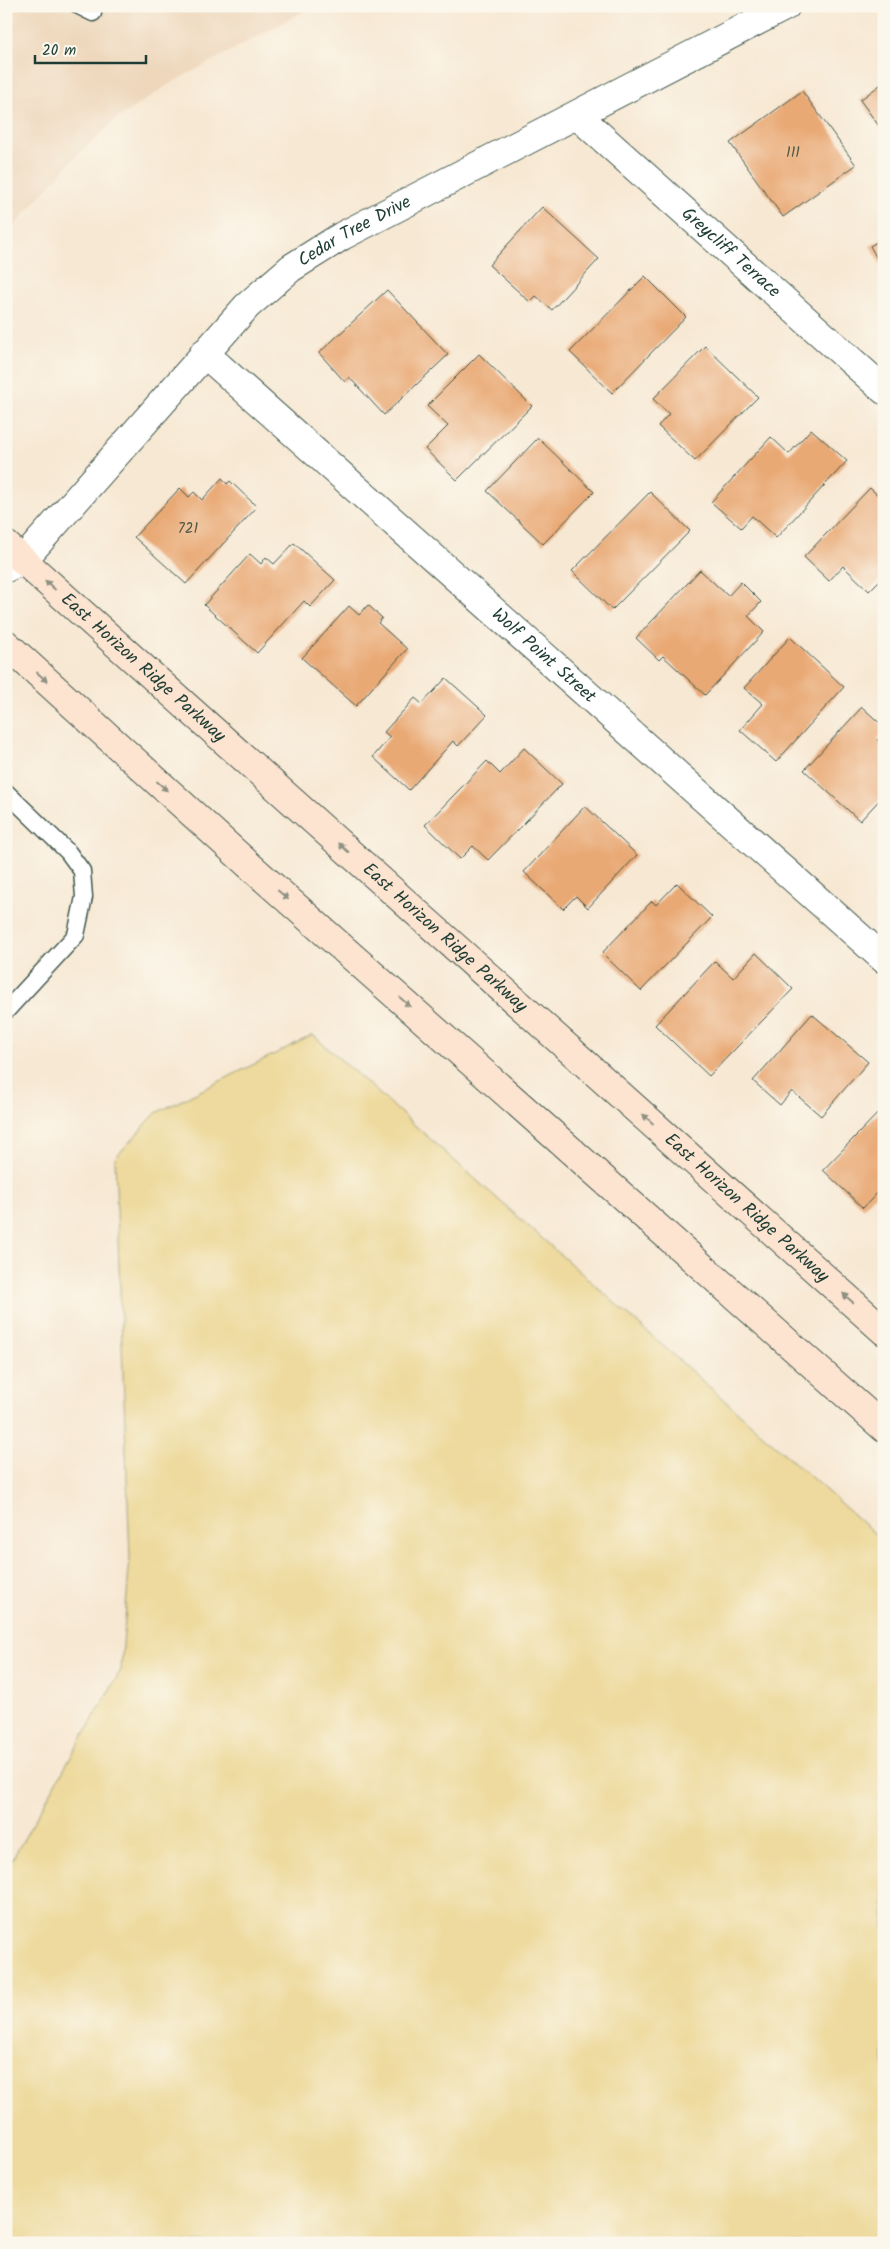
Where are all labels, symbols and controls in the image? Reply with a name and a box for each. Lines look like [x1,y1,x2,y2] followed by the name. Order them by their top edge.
[35,32,146,64] scale bar
[42,39,76,63] text: 20 m
[786,141,800,165] house number: 111
[292,188,416,275] street label: Cedar Tree Drive
[674,200,787,305] street label: Greycliff Terrace
[178,517,198,541] house number: 721
[45,579,57,591] one-way arrow
[54,586,233,750] street label: East Horizon Ridge Parkway
[485,601,604,711] street label: Wolf Point Street
[36,671,48,683] one-way arrow
[156,780,168,792] one-way arrow
[339,842,351,854] one-way arrow
[356,856,534,1020] street label: East Horizon Ridge Parkway
[277,889,289,901] one-way arrow
[398,997,411,1008] one-way arrow
[643,1113,655,1125] one-way arrow
[657,1126,836,1290] street label: East Horizon Ridge Parkway
[842,1292,854,1304] one-way arrow

